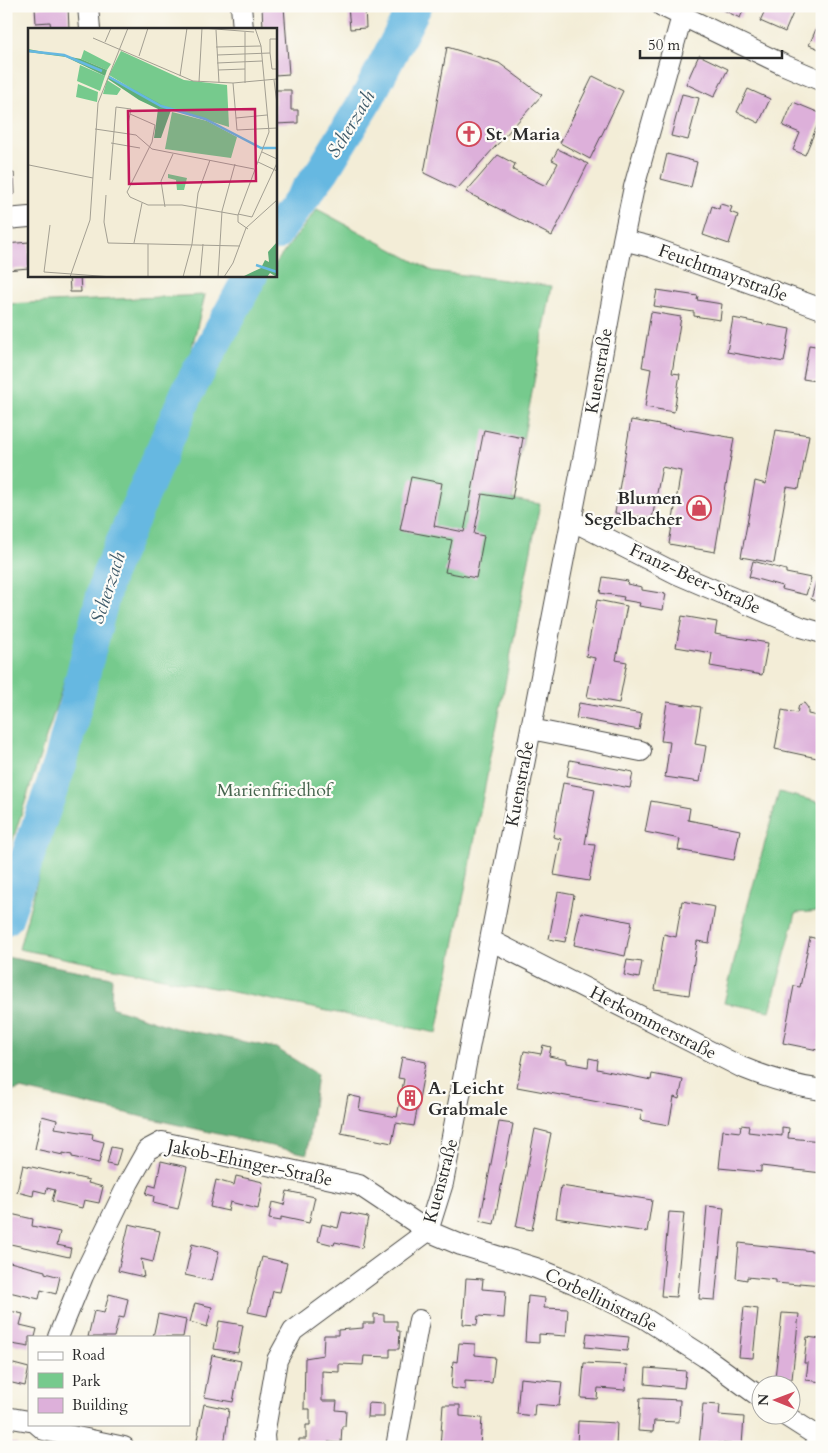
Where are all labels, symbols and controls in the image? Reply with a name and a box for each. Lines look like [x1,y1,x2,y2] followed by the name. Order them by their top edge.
[28,28,276,276] inset map
[640,28,783,60] scale bar
[648,35,680,55] text: 50 m
[321,86,381,162] water label: Scherzach
[456,121,482,147] church icon: St. Maria
[486,122,560,147] place label: St. Maria
[655,238,791,308] street label: Feuchtmayrstraße
[579,326,619,416] street label: Kuenstraße
[585,486,683,532] place label: Blumen Segelbacher
[686,495,712,521] shop icon: Blumen Segelbacher
[625,538,765,620] street label: Franz-Beer-Straße
[84,549,132,627] water label: Scherzach
[499,739,541,829] street label: Kuenstraße
[217,778,335,803] park label: Marienfriedhof
[585,980,721,1066] street label: Herkommerstraße
[428,1076,508,1122] place label: A. Leicht Grabmale
[397,1085,423,1111] building icon: A. Leicht Grabmale
[162,1133,335,1193] street label: Jakob-Ehinger-Straße
[418,1136,464,1226] street label: Kuenstraße
[541,1262,661,1338] street label: Corbellinistraße
[28,1336,190,1426] legend
[72,1345,105,1365] text: Road
[72,1371,101,1391] text: Park
[750,1376,800,1426] north arrow
[754,1394,773,1406] text: N
[72,1395,128,1415] text: Building

